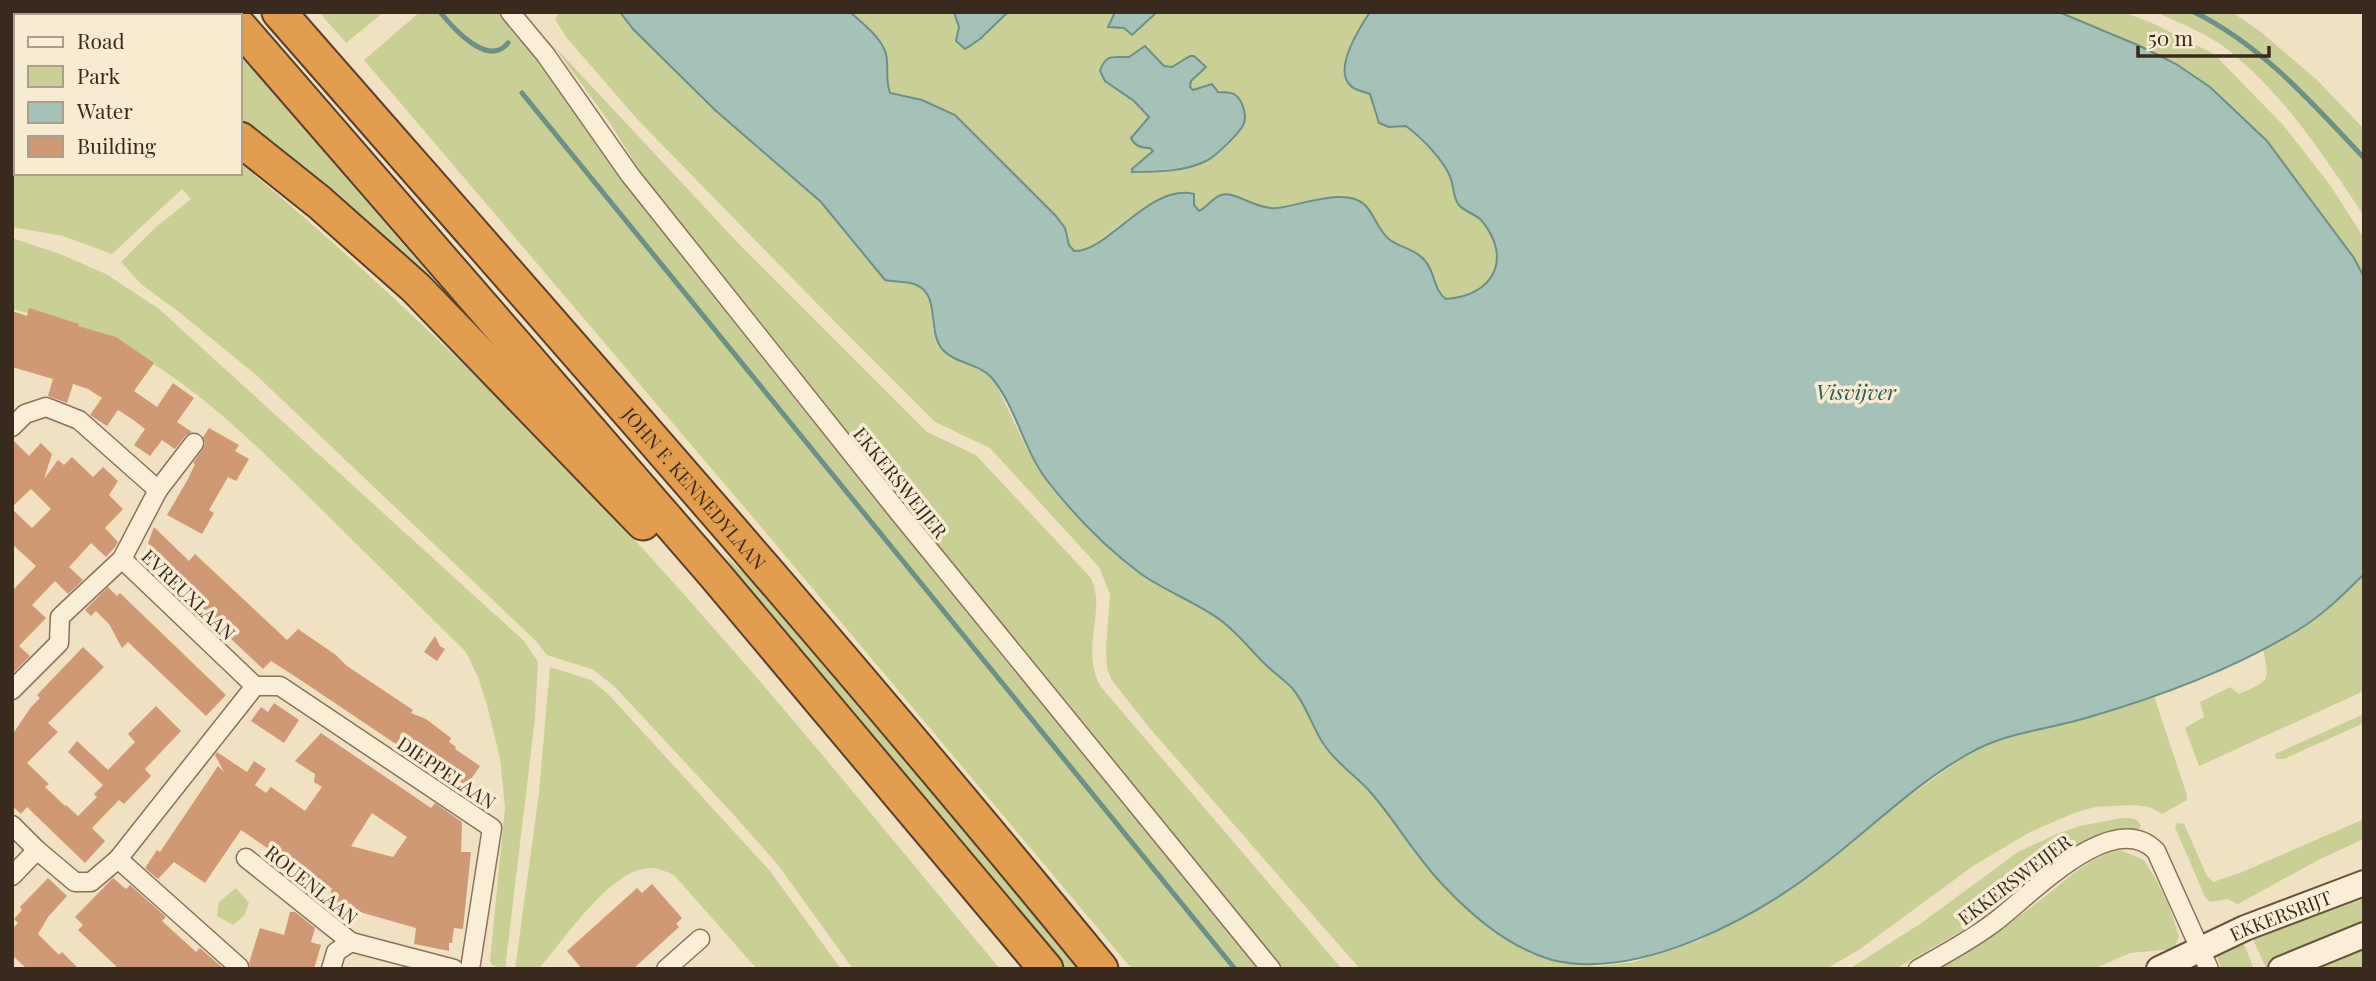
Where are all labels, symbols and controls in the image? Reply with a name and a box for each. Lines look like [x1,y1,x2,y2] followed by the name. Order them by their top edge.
[14,14,242,175] legend
[2138,14,2269,58] scale bar
[2148,23,2194,51] text: 50 m
[77,26,125,54] text: Road
[77,61,121,89] text: Park
[76,96,133,124] text: Water
[77,131,156,159] text: Building
[1816,377,1897,405] water label: Visvijver
[617,401,772,575] street label: JOHN F. KENNEDYLAAN
[848,421,954,544] street label: EKKERSWEIJER
[137,543,241,645] street label: EVREUXLAAN
[393,729,501,815] street label: DIEPPELAAN
[1952,827,2077,930] street label: EKKERSWEIJER
[260,839,364,929] street label: ROUENLAAN
[2225,883,2335,947] street label: EKKERSRIJT

